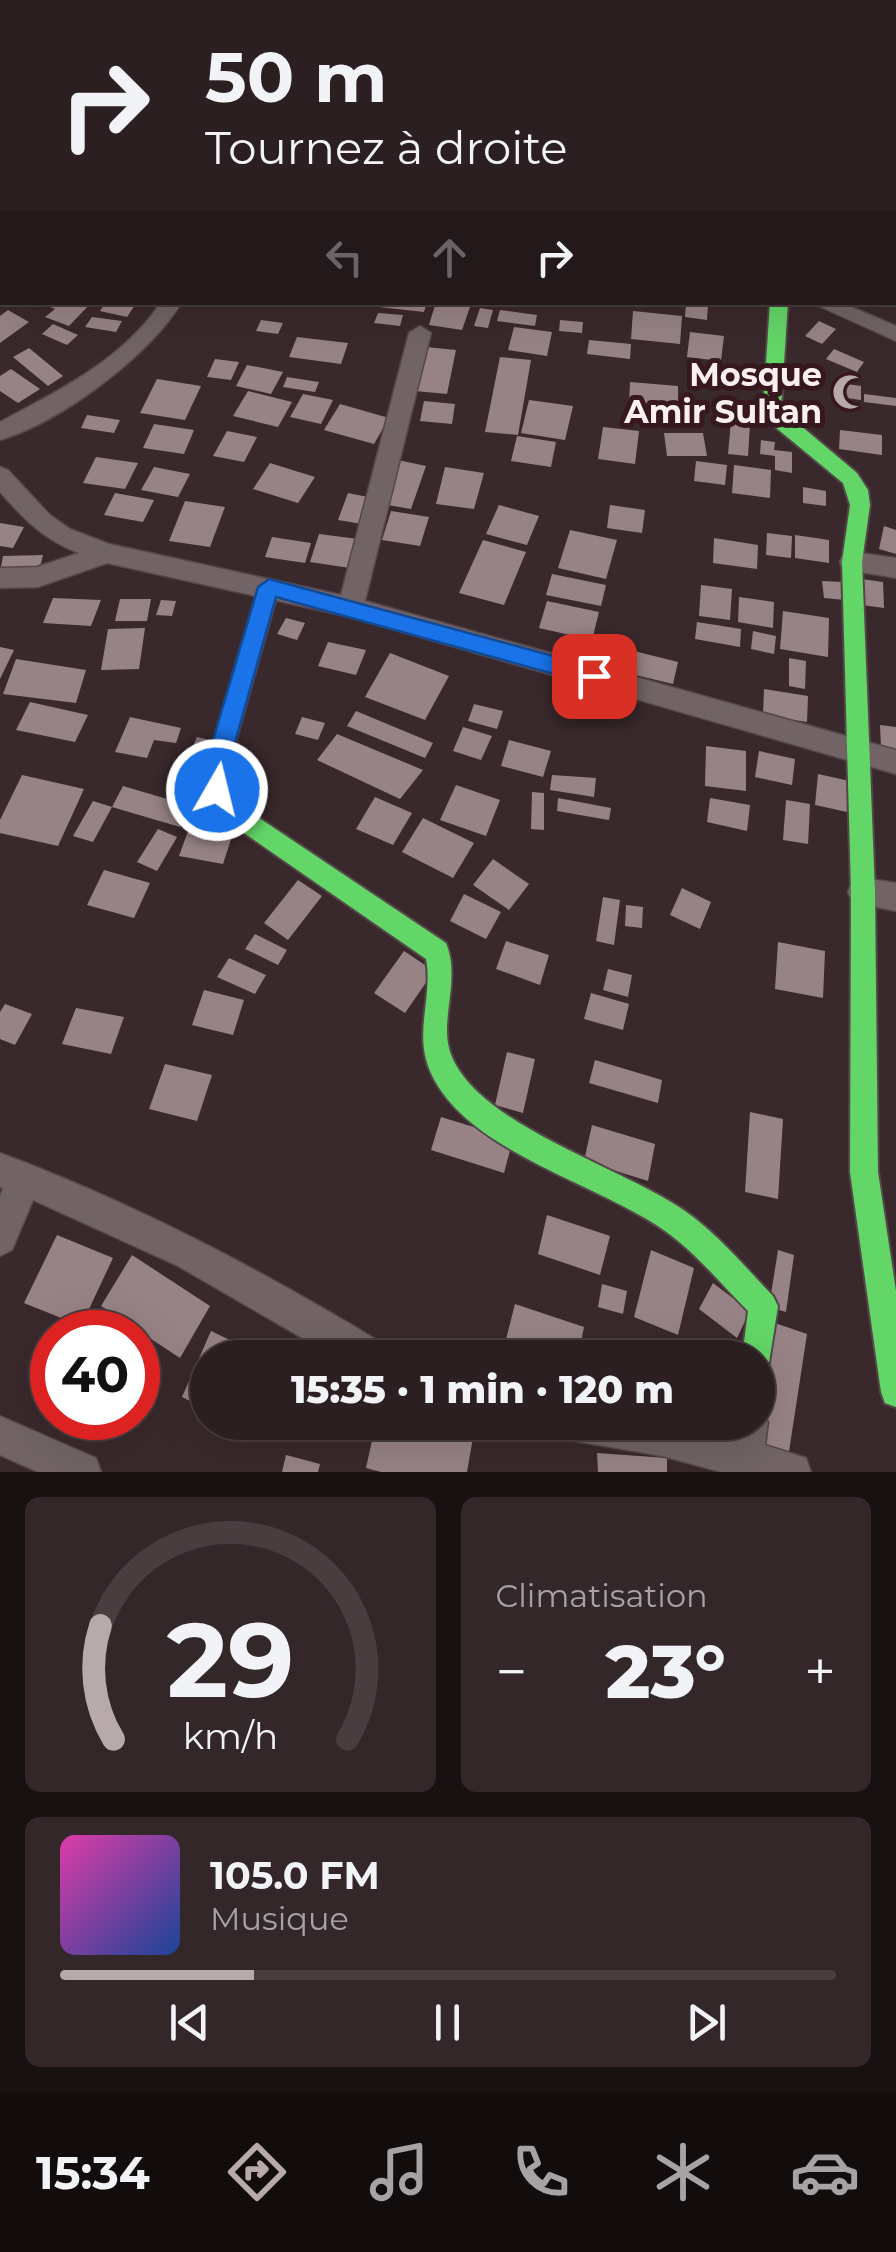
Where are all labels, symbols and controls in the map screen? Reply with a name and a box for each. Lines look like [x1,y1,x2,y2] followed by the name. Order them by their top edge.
[205,34,387,120] text: 50 m
[40,40,170,170] icon: right
[205,120,568,175] text: Tournez à droite
[317,230,372,285] icon: left
[422,230,477,285] icon: ahead
[527,230,582,285] icon: right
[623,355,822,431] place label: Mosque Amir Sultan
[831,373,869,411] mosque icon: Mosque Amir Sultan
[552,634,637,719] pin
[567,649,622,704] icon: arrive
[165,738,269,842] position arrow
[30,1310,160,1440] speed limit sign: 40
[291,1366,674,1413] text: 15:35 · 1 min · 120 m
[496,1576,708,1615] text: Climatisation
[166,1596,294,1723] text: 29
[606,1625,726,1717] text: 23°
[496,1638,527,1705] text: −
[804,1638,836,1705] text: +
[183,1714,278,1758] text: km/h
[210,1852,380,1899] text: 105.0 FM
[210,1899,349,1938] text: Musique
[162,1995,217,2050] icon: previous
[420,1995,475,2050] icon: pause
[679,1995,734,2050] icon: next
[222,2137,292,2207] icon: directions
[364,2137,434,2207] icon: music
[506,2137,576,2207] icon: phone
[648,2137,718,2207] icon: climate
[790,2137,860,2207] icon: car
[36,2145,150,2200] text: 15:34

